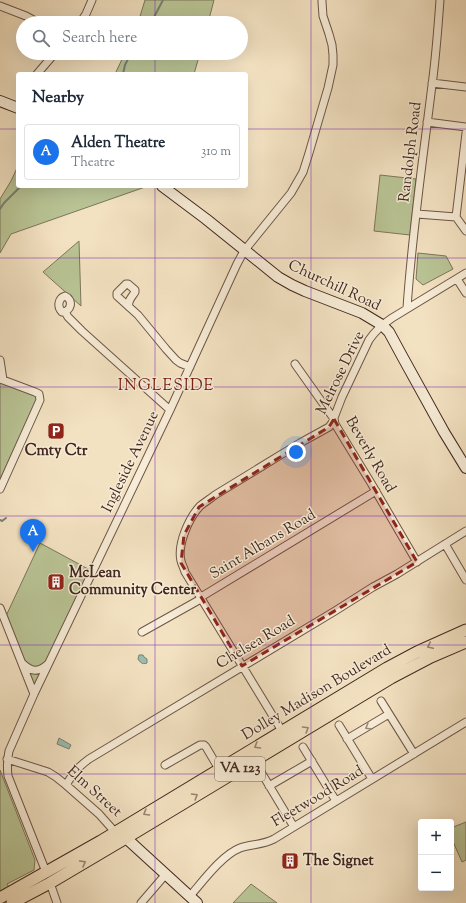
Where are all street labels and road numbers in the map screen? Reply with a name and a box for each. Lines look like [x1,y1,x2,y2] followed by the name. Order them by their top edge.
[394,100,428,203] street label: Randolph Road
[284,255,384,317] street label: Churchill Road
[312,328,370,418] street label: Melrose Drive
[97,408,165,516] street label: Ingleside Avenue
[340,413,401,497] street label: Beverly Road
[206,505,320,585] street label: Saint Albans Road
[213,611,300,675] street label: Chelsea Road
[238,640,396,746] street label: Dolley Madison Boulevard
[215,757,265,781] road number: VA 123
[268,761,368,833] street label: Fleetwood Road
[62,762,126,822] street label: Elm Street

